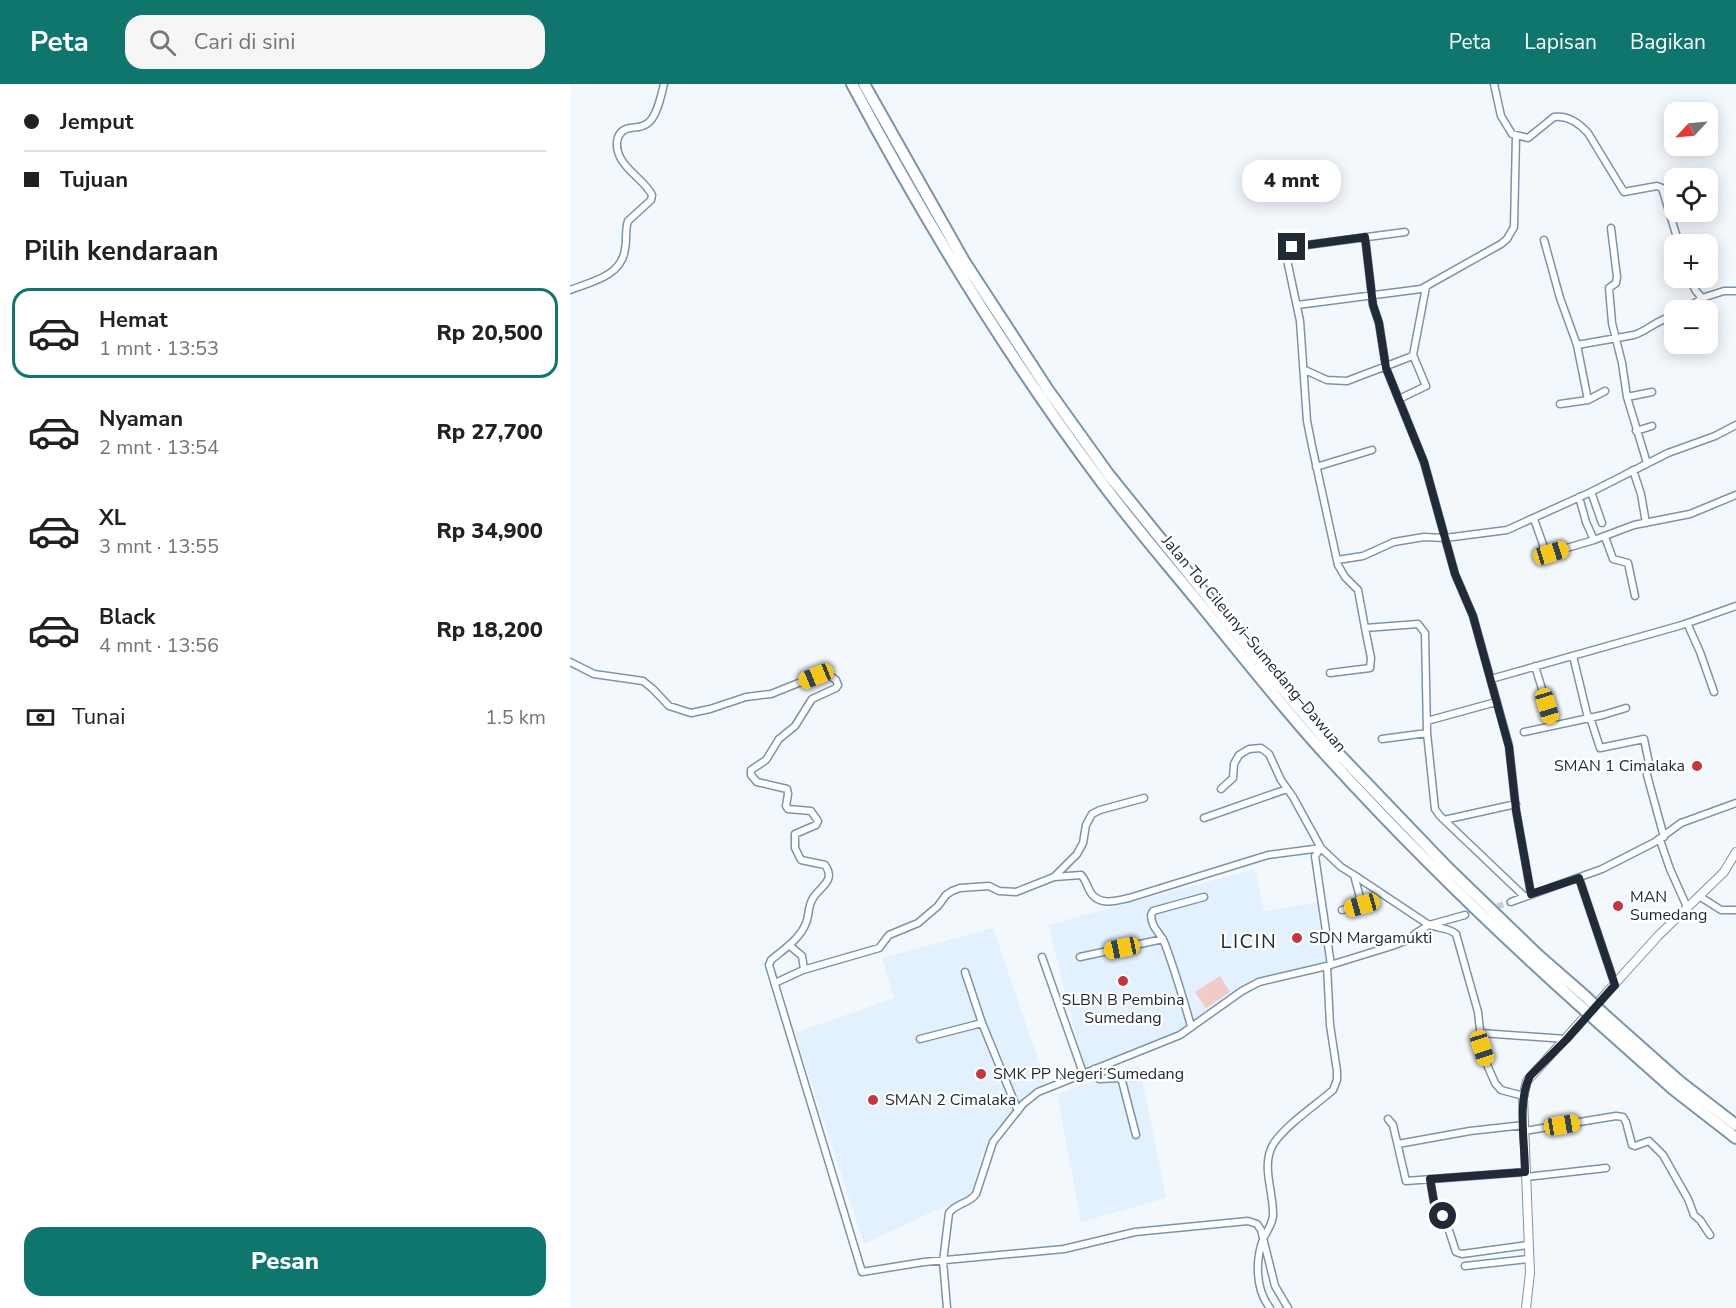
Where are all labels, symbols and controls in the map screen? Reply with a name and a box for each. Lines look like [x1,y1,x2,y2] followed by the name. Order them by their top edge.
[125,15,545,69] search box
[30,23,89,61] text: Peta
[146,26,179,59] icon: search
[194,27,295,57] text: Cari di sini
[1449,28,1491,56] text: Peta
[1524,28,1597,56] text: Lapisan
[1630,28,1706,56] text: Bagikan
[1664,102,1718,156] north arrow
[1664,102,1718,354] map controls
[60,107,133,137] text: Jemput
[1242,160,1341,202] callout: 4 mnt
[60,165,128,195] text: Tujuan
[1264,167,1319,194] text: 4 mnt
[1664,168,1718,222] button: locate
[24,233,218,270] text: Pilih kendaraan
[1278,233,1305,260] route end
[1664,234,1718,288] button: +
[1664,300,1718,354] button: −
[99,305,168,335] text: Hemat
[27,306,81,360] icon: car
[436,318,543,348] text: Rp 20,500
[99,335,219,362] text: 1 mnt · 13:53
[99,404,183,434] text: Nyaman
[27,405,81,459] icon: car
[436,417,543,447] text: Rp 27,700
[99,434,219,461] text: 2 mnt · 13:54
[99,503,126,533] text: XL
[27,504,81,558] icon: car
[436,516,543,546] text: Rp 34,900
[1156,530,1351,757] street label: Jalan Tol Cileunyi–Sumedang–Dawuan
[99,533,219,560] text: 3 mnt · 13:55
[1531,539,1571,567] car
[99,602,155,632] text: Black
[27,603,81,657] icon: car
[436,615,543,645] text: Rp 18,200
[99,632,219,659] text: 4 mnt · 13:56
[796,661,836,691] car
[1533,686,1561,726] car
[24,701,57,734] icon: cash
[72,702,125,732] text: Tunai
[485,704,546,731] text: 1.5 km
[1554,755,1685,777] place label: SMAN 1 Cimalaka
[1690,759,1704,773] marker: SMAN 1 Cimalaka
[1630,886,1707,926] place label: MAN Sumedang
[1342,891,1382,919] car
[1611,899,1625,913] marker: MAN Sumedang
[1309,927,1432,949] place label: SDN Margamukti
[1221,928,1277,955] district label: LICIN
[1290,931,1304,945] marker: SDN Margamukti
[1103,935,1141,961] car
[1116,974,1130,988] marker: SLBN B Pembina Sumedang
[1062,989,1184,1029] place label: SLBN B Pembina Sumedang
[1468,1028,1496,1068] car
[993,1063,1184,1085] place label: SMK PP Negeri Sumedang
[974,1067,988,1081] marker: SMK PP Negeri Sumedang
[885,1089,1016,1111] place label: SMAN 2 Cimalaka
[866,1093,880,1107] marker: SMAN 2 Cimalaka
[1543,1113,1581,1137] car
[1429,1202,1456,1229] route start
[24,1227,546,1296] button: Pesan

